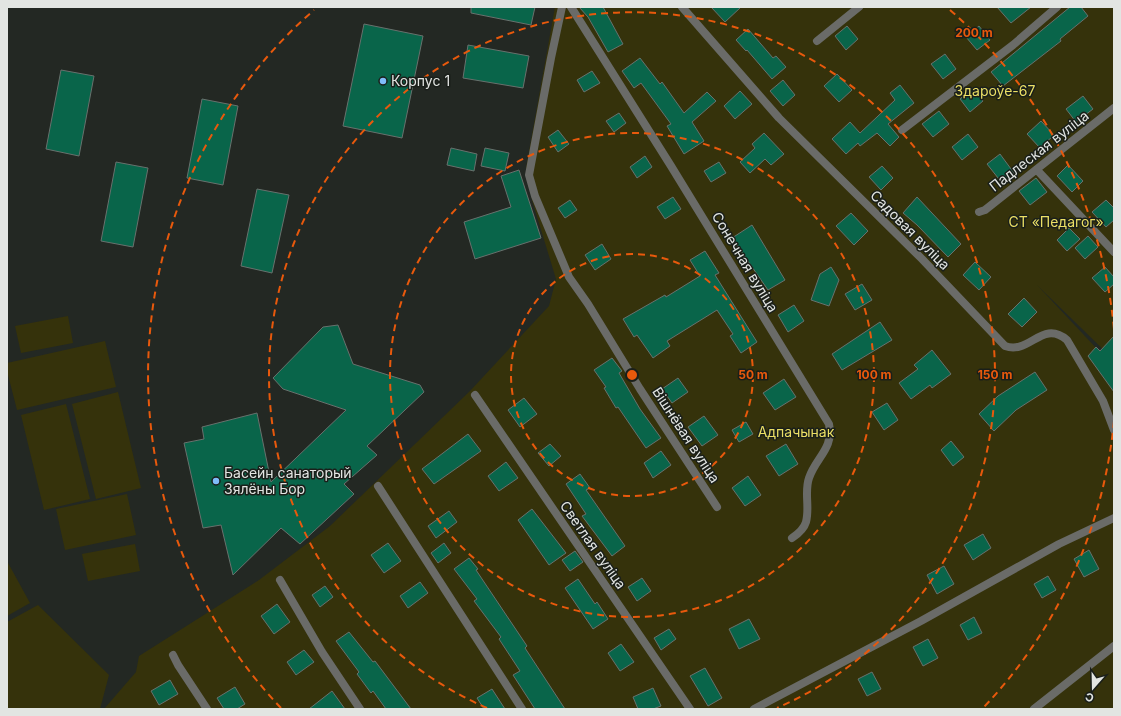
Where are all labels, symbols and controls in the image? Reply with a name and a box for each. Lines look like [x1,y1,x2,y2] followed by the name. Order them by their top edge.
[955,25,993,40] text: 200 m
[391,72,450,89] place label: Корпус 1
[378,76,388,86] marker: Корпус 1
[955,82,1035,99] park label: Здароўе-67
[986,107,1092,195] street label: Падлеская вуліца
[867,186,954,273] street label: Садовая вуліца
[709,209,782,315] street label: Сонечная вуліца
[1008,213,1104,230] park label: СТ «Педагог»
[738,367,768,382] text: 50 m
[856,367,892,382] text: 100 m
[978,367,1012,382] text: 150 m
[625,368,639,382] centre of rings
[649,384,724,486] street label: Вішнёвая вуліца
[758,423,835,440] park label: Адпачынак
[224,464,352,497] place label: Басейн санаторый Зялёны Бор
[211,476,221,486] marker: Басейн санаторый Зялёны Бор
[557,498,630,592] street label: Светлая вуліца
[1073,668,1113,708] north arrow
[1083,689,1096,705] text: С

